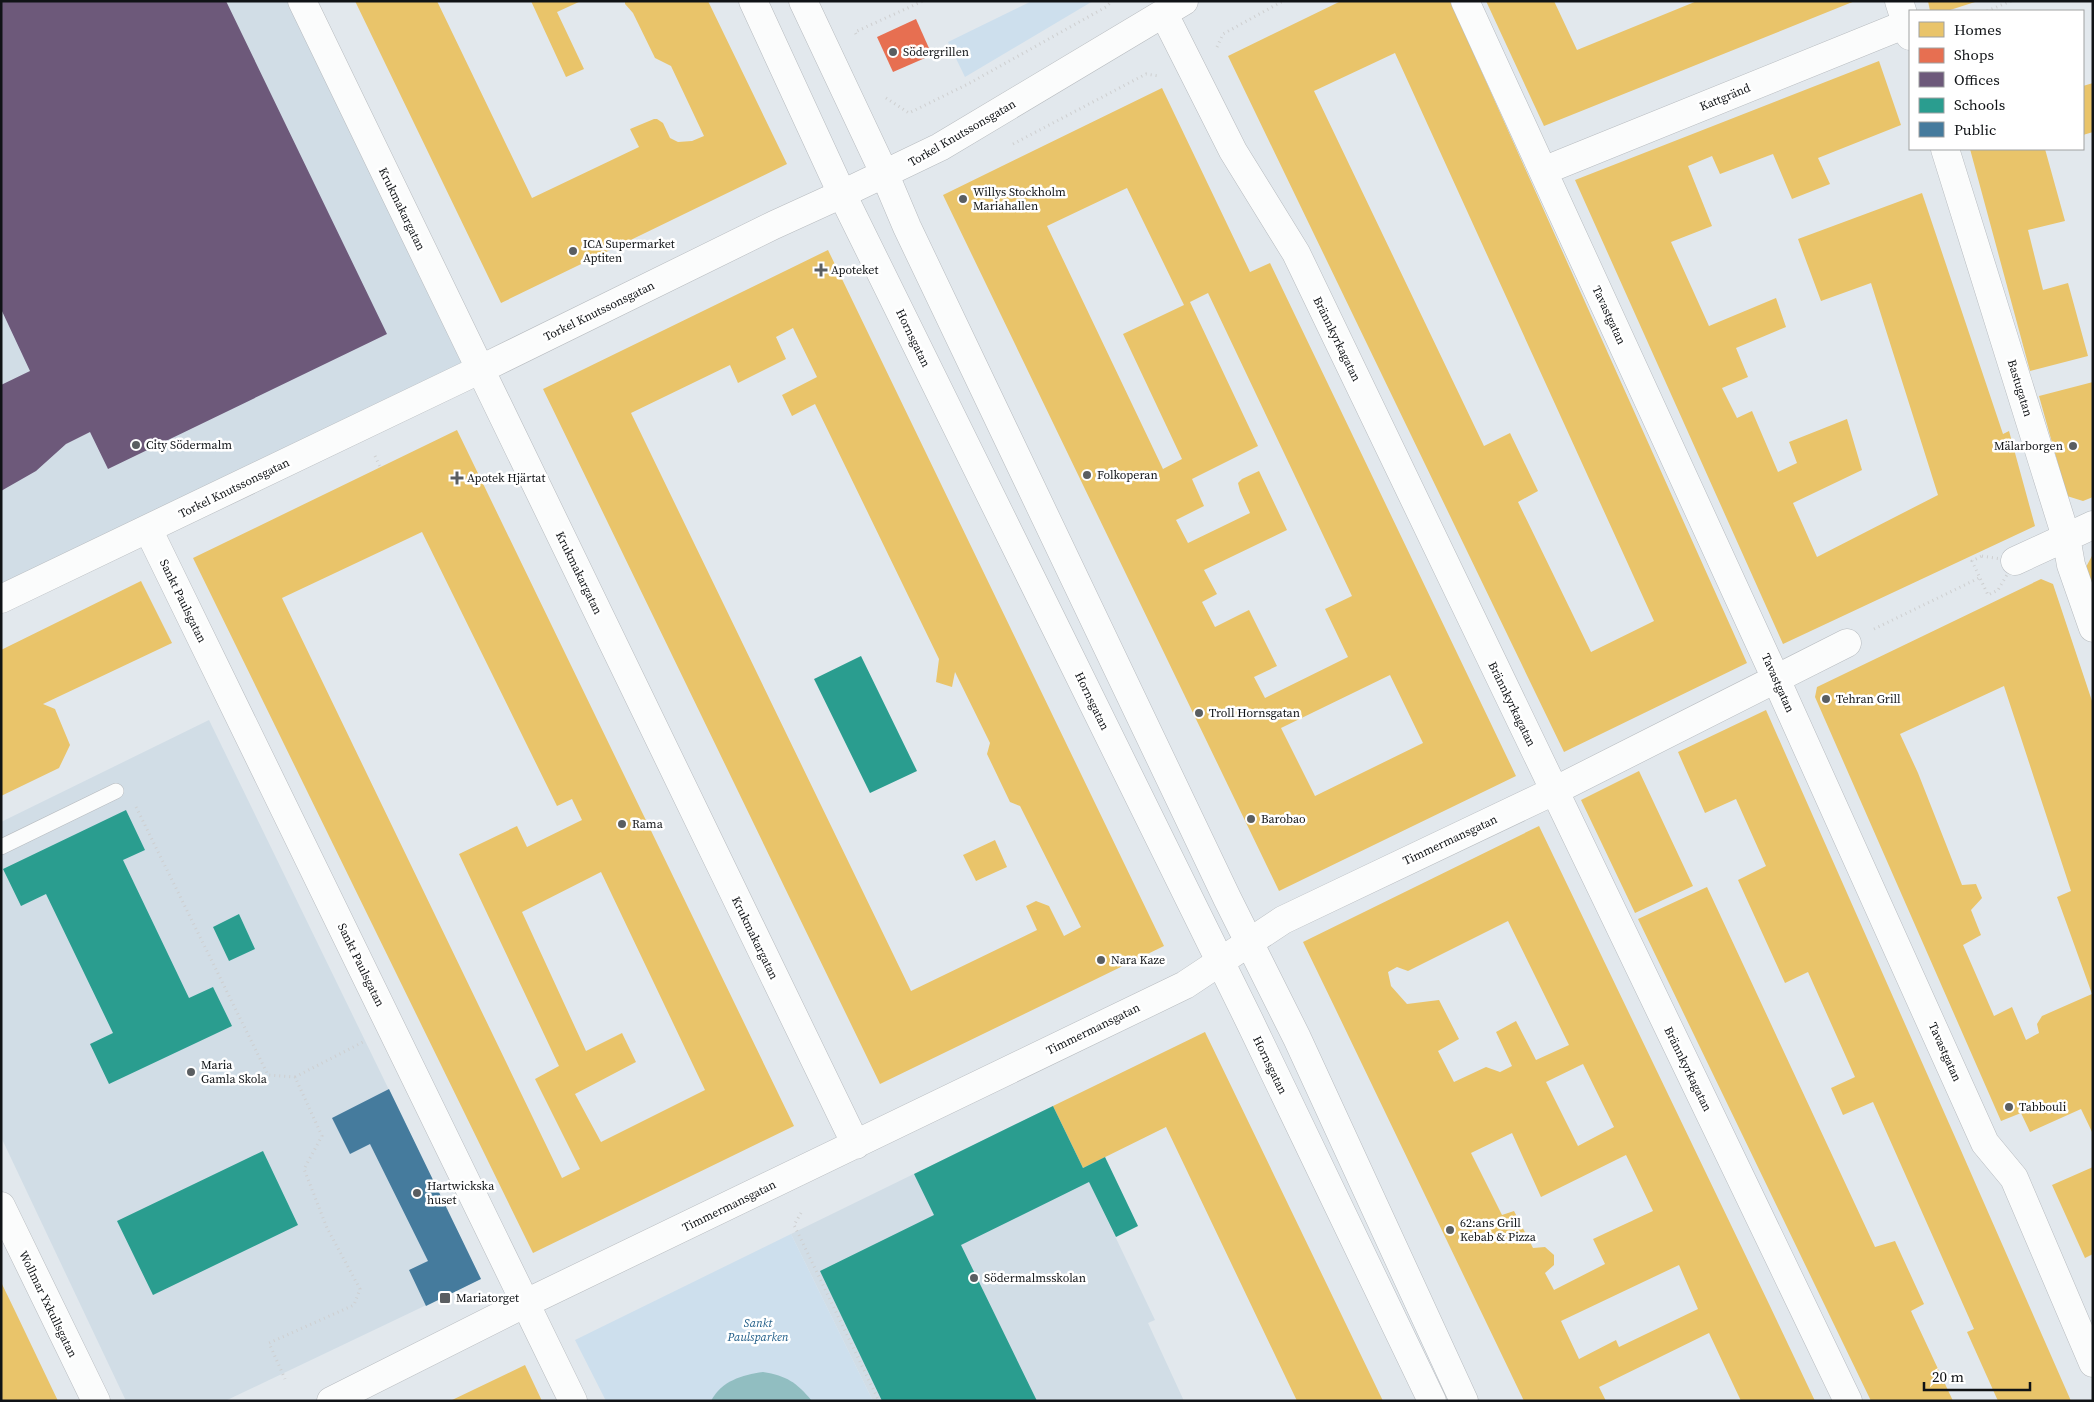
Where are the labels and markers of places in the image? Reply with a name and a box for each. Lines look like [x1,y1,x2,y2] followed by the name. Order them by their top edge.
[903,44,969,60] place label: Södergrillen
[887,46,899,58] marker: Södergrillen
[973,184,1066,214] place label: Willys Stockholm Mariahallen
[957,193,969,205] marker: Willys Stockholm Mariahallen
[583,236,675,266] place label: ICA Supermarket Aptiten
[567,245,579,257] marker: ICA Supermarket Aptiten
[831,262,878,278] place label: Apoteket
[815,264,827,276] marker: Apoteket
[146,437,232,453] place label: City Södermalm
[1994,438,2063,454] place label: Mälarborgen
[130,439,142,451] marker: City Södermalm
[2067,440,2079,452] marker: Mälarborgen
[1097,467,1158,483] place label: Folkoperan
[1081,469,1093,481] marker: Folkoperan
[467,470,545,486] place label: Apotek Hjärtat
[451,472,463,484] marker: Apotek Hjärtat
[1836,691,1901,707] place label: Tehran Grill
[1820,693,1832,705] marker: Tehran Grill
[1209,705,1300,721] place label: Troll Hornsgatan
[1193,707,1205,719] marker: Troll Hornsgatan
[1261,811,1306,827] place label: Barobao
[1245,813,1257,825] marker: Barobao
[632,816,664,832] place label: Rama
[616,818,628,830] marker: Rama
[1111,952,1165,968] place label: Nara Kaze
[1095,954,1107,966] marker: Nara Kaze
[201,1057,268,1087] place label: Maria Gamla Skola
[185,1066,197,1078] marker: Maria Gamla Skola
[2019,1099,2067,1115] place label: Tabbouli
[2003,1101,2015,1113] marker: Tabbouli
[427,1178,495,1208] place label: Hartwickska huset
[411,1187,423,1199] marker: Hartwickska huset
[1460,1215,1537,1245] place label: 62:ans Grill Kebab & Pizza
[1444,1224,1456,1236] marker: 62:ans Grill Kebab & Pizza
[984,1270,1086,1286] place label: Södermalmsskolan
[968,1272,980,1284] marker: Södermalmsskolan
[456,1290,519,1306] place label: Mariatorget
[438,1291,452,1305] marker: Mariatorget

